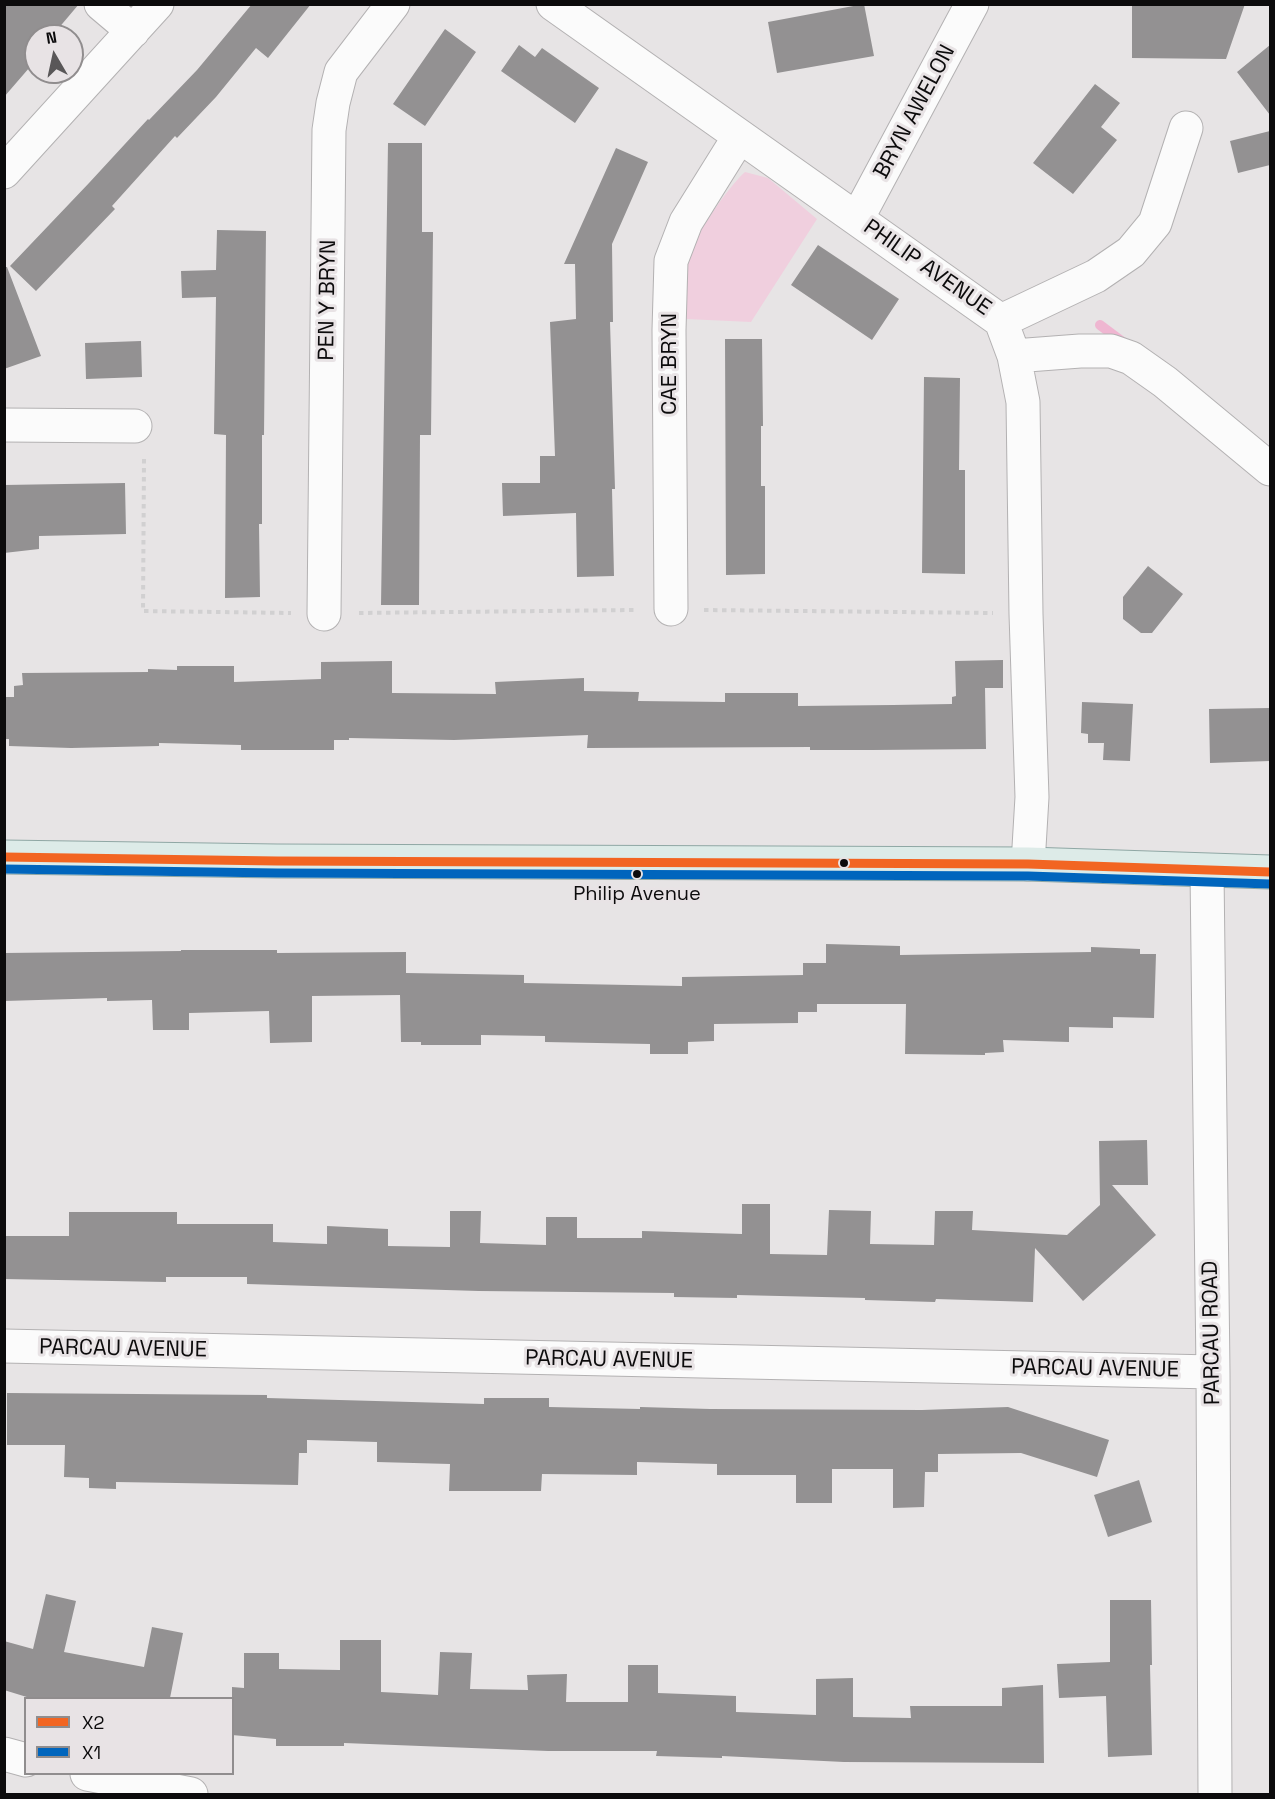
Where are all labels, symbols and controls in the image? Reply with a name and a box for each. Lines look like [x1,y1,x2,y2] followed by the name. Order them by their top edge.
[24,24,84,84] north arrow
[44,26,58,49] text: N
[869,41,961,183] street label: BRYN AWELON
[858,214,996,322] street label: PHILIP AVENUE
[314,239,342,361] street label: PEN Y BRYN
[657,313,683,415] street label: CAE BRYN
[838,857,850,869] unlabelled marker
[631,868,643,880] marker: Philip Avenue
[573,883,701,907] place label: Philip Avenue
[1198,1261,1226,1405] street label: PARCAU ROAD
[39,1334,207,1364] street label: PARCAU AVENUE
[525,1345,693,1375] street label: PARCAU AVENUE
[1011,1354,1179,1384] street label: PARCAU AVENUE
[24,1697,234,1775] legend
[82,1711,104,1734] text: X2
[82,1741,101,1764] text: X1

